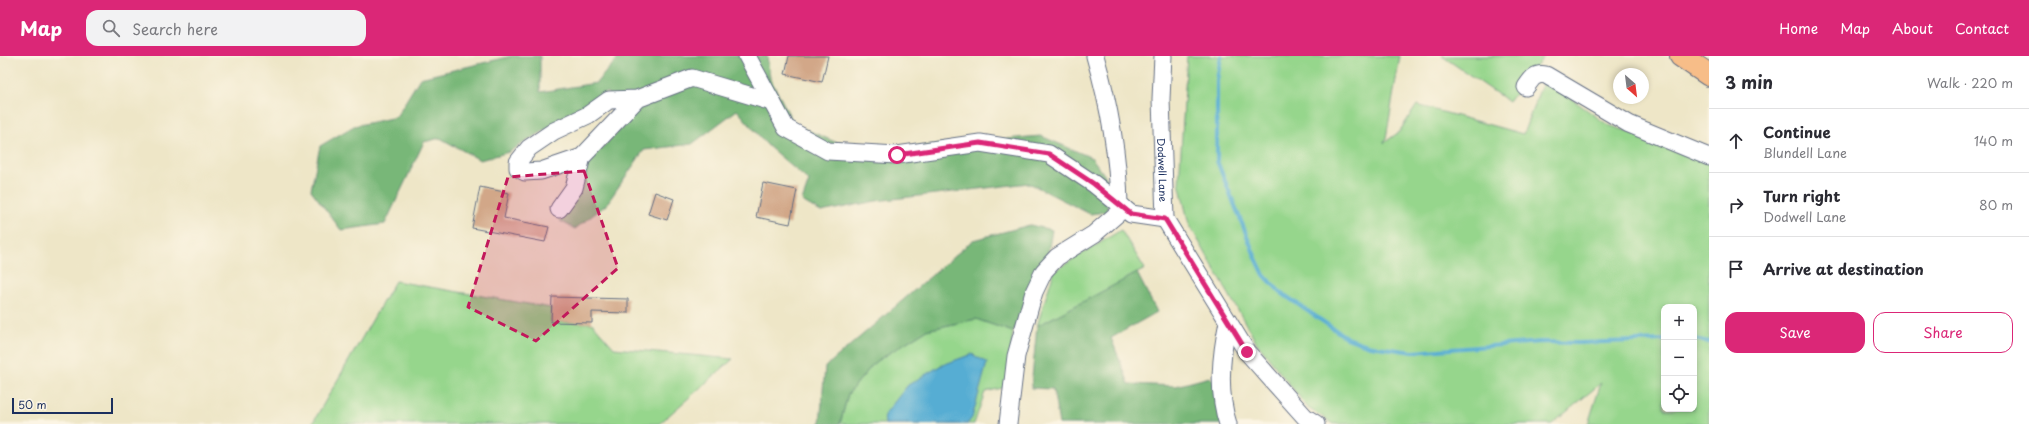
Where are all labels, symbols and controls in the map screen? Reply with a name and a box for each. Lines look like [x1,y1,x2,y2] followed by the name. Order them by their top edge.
[86,10,366,46] search box
[20,14,62,42] text: Map
[100,17,122,39] icon: search
[132,17,218,40] text: Search here
[1779,18,1818,39] text: Home
[1840,18,1870,39] text: Map
[1892,18,1933,39] text: About
[1955,18,2009,39] text: Contact
[1613,68,1649,104] north arrow
[1725,69,1773,95] text: 3 min
[1927,73,2013,92] text: Walk · 220 m
[1763,120,1831,143] text: Continue
[1725,130,1747,152] icon: ahead
[1974,131,2013,150] text: 140 m
[1155,138,1172,203] street label: Dodwell Lane
[1763,143,1847,162] text: Blundell Lane
[888,146,906,164] route start
[1763,184,1840,207] text: Turn right
[1725,194,1747,216] icon: right
[1979,195,2013,214] text: 80 m
[1763,207,1846,226] text: Dodwell Lane
[1763,257,1924,280] text: Arrive at destination
[1725,258,1747,280] icon: arrive
[1661,304,1697,412] map controls
[1661,304,1697,340] button: +
[1725,312,1865,353] button: Save
[1873,312,2013,353] button: Share
[1661,340,1697,376] button: −
[1238,343,1256,361] route end
[1661,376,1697,412] button: locate
[12,396,113,415] scale bar
[18,396,47,413] text: 50 m

